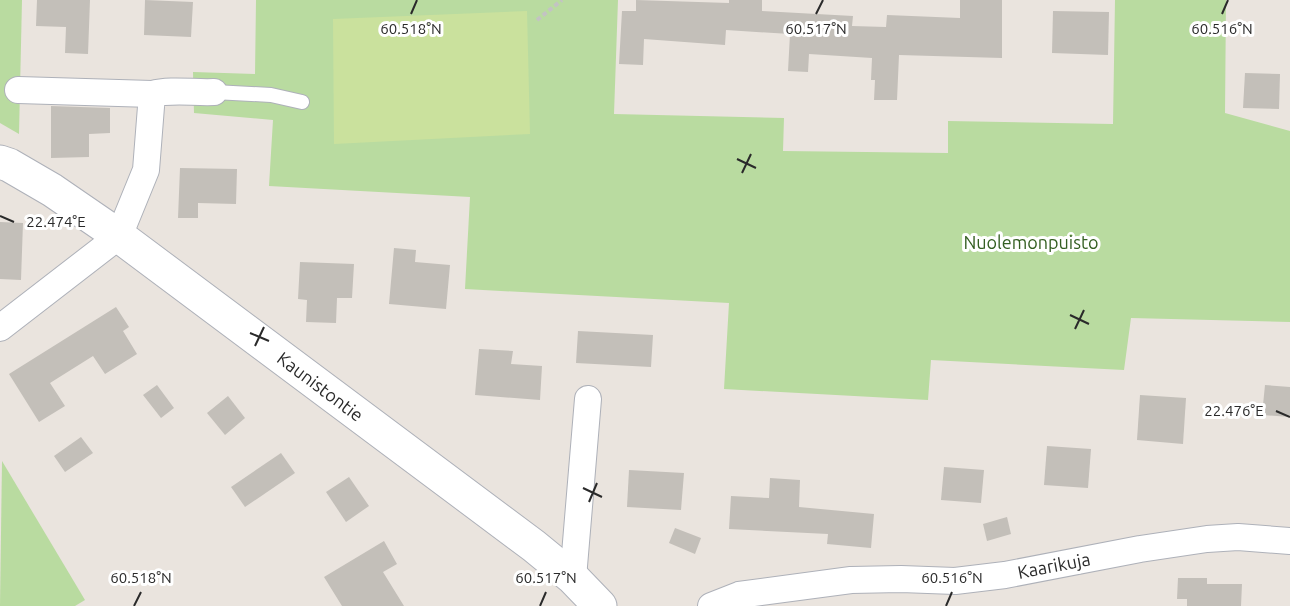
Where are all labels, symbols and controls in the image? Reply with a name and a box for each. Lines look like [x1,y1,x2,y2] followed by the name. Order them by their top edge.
[380,20,442,37] text: 60.518°N
[785,20,847,37] text: 60.517°N
[1191,20,1253,37] text: 60.516°N
[26,213,86,230] text: 22.474°E
[963,232,1099,252] park label: Nuolemonpuisto
[274,347,367,425] street label: Kaunistontie
[1204,402,1264,419] text: 22.476°E
[1016,548,1092,582] street label: Kaarikuja
[110,569,172,586] text: 60.518°N
[515,569,577,586] text: 60.517°N
[921,569,983,586] text: 60.516°N

